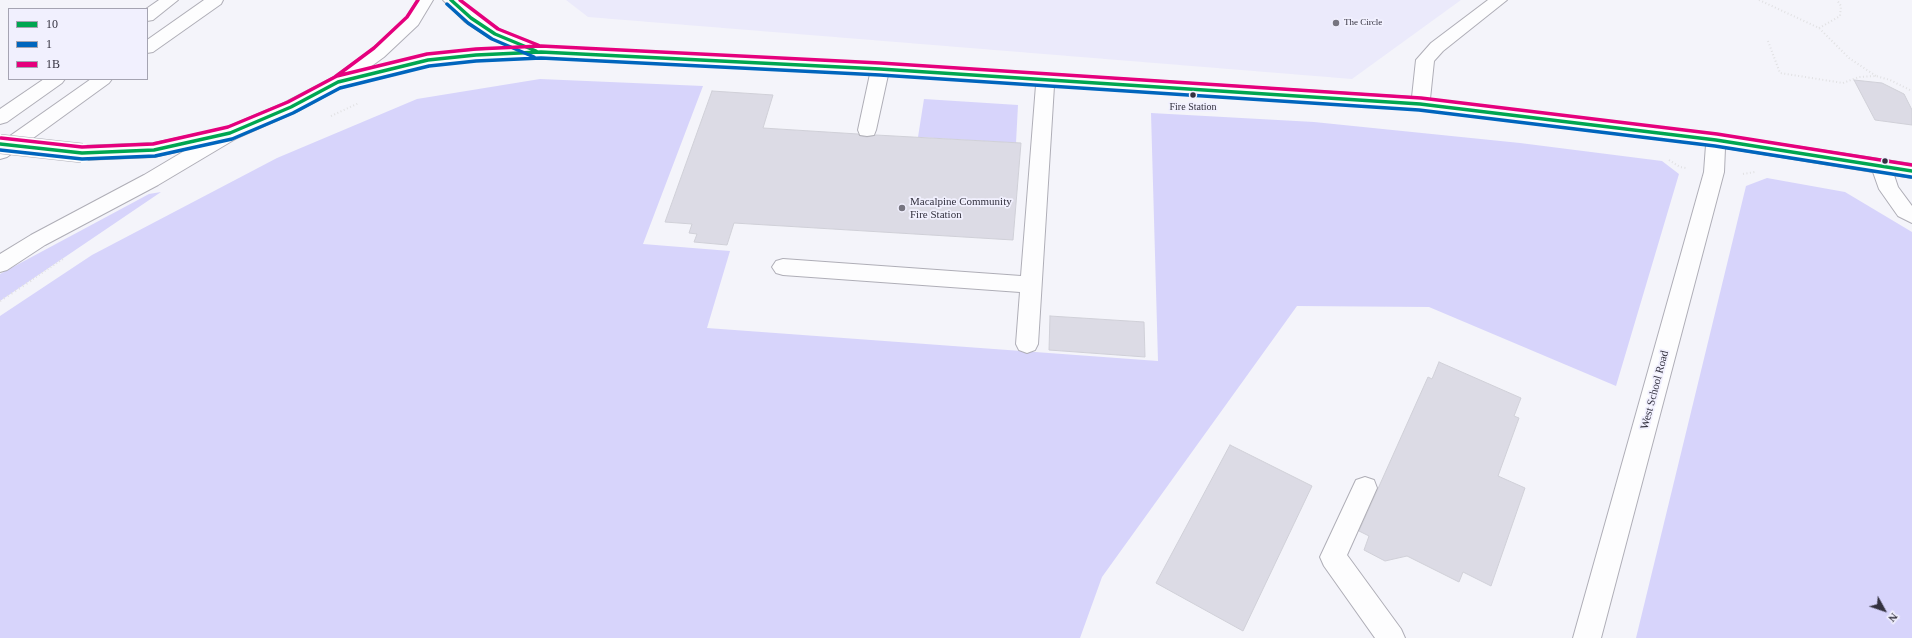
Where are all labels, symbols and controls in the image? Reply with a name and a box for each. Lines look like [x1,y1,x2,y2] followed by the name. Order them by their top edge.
[8,8,148,80] legend
[46,17,58,31] text: 10
[1331,18,1341,28] marker: The Circle
[1344,18,1382,28] place label: The Circle
[46,37,52,51] text: 1
[46,57,60,71] text: 1B
[1188,90,1198,100] marker: Fire Station
[1170,101,1216,113] place label: Fire Station
[1880,156,1890,166] unlabelled marker
[910,195,1012,221] place label: Macalpine Community Fire Station
[897,203,907,213] marker: Macalpine Community Fire Station
[1638,349,1672,431] street label: West School Road
[1864,590,1904,630] north arrow
[1886,611,1900,625] text: N

